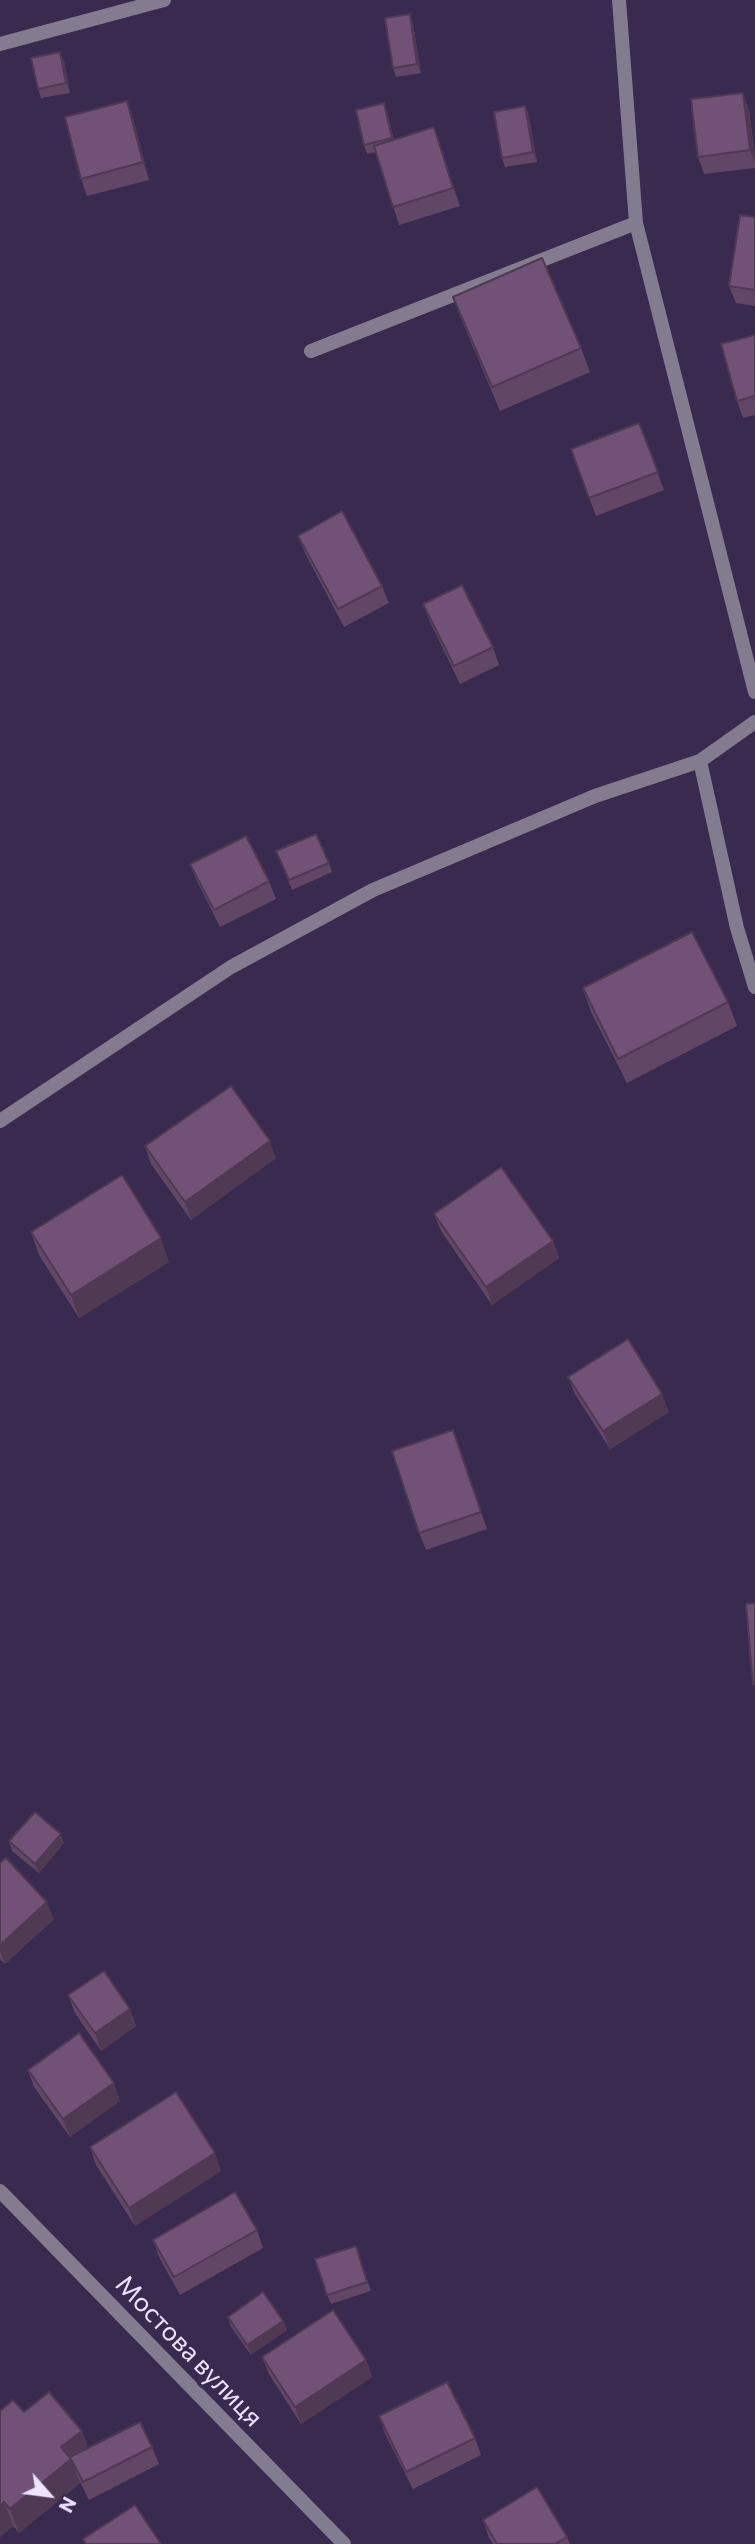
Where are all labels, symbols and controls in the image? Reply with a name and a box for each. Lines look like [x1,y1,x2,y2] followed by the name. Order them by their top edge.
[109,2269,269,2433] street label: Мостова вулиця
[14,2460,84,2530] north arrow
[54,2493,81,2517] text: N

